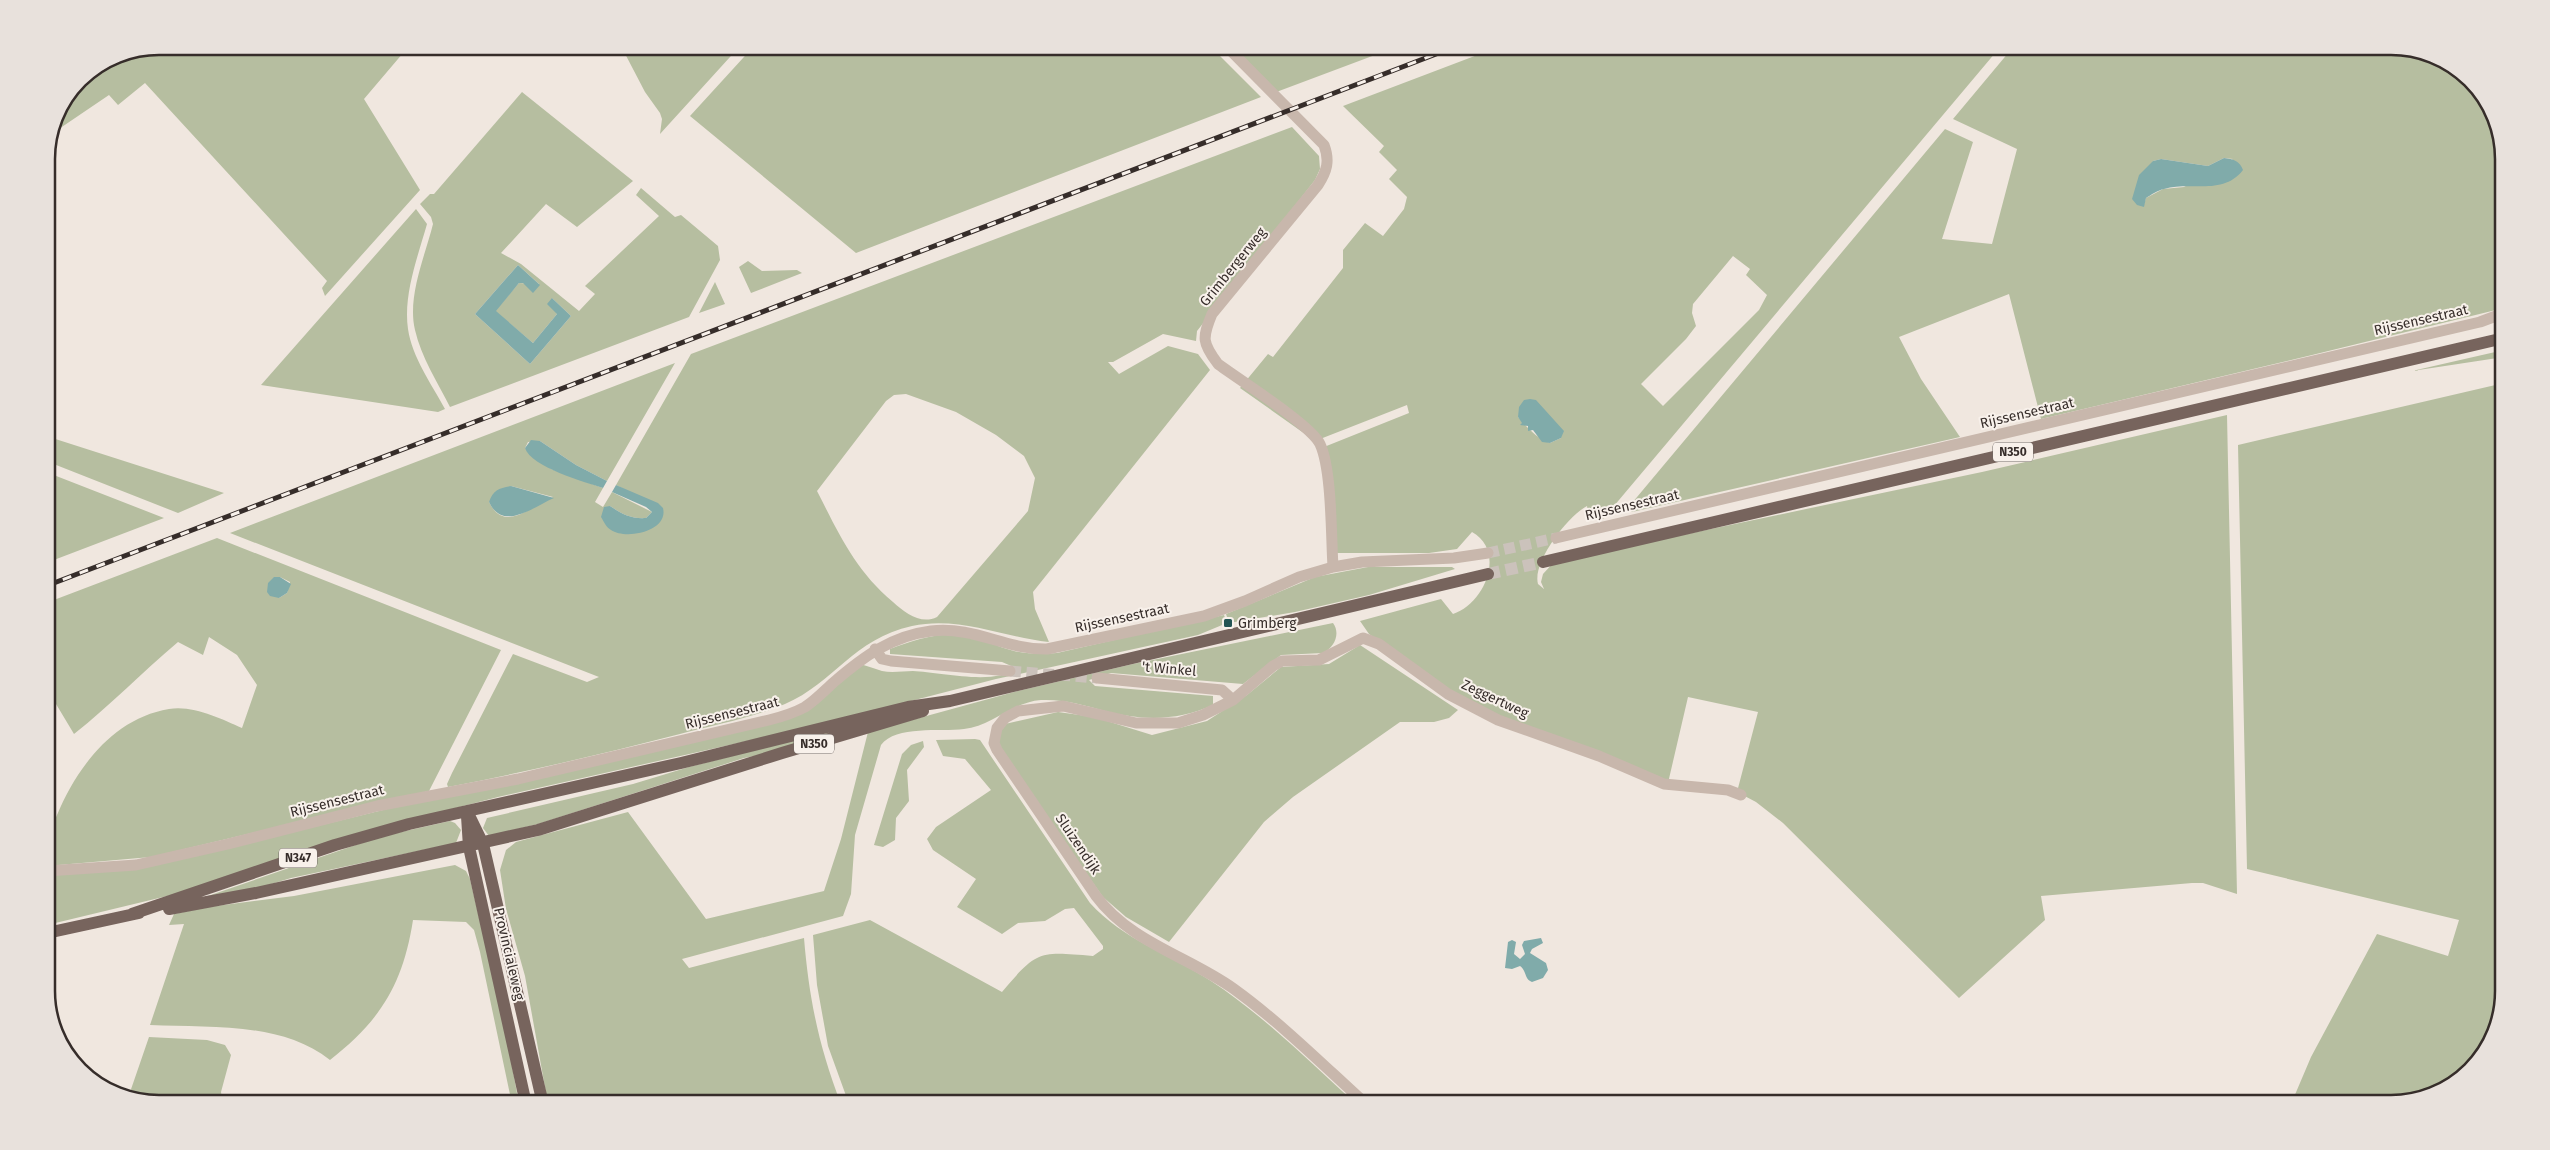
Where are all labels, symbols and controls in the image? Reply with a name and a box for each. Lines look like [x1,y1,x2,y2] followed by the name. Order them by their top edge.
[1196,224,1270,310] street label: Grimbergerweg
[2372,301,2471,339] street label: Rijssensestraat
[1978,394,2077,432] street label: Rijssensestraat
[1993,442,2033,462] road number: N350
[1583,486,1682,524] street label: Rijssensestraat
[1073,600,1172,636] street label: Rijssensestraat
[1238,615,1297,632] place label: Grimberg
[1222,617,1234,629] marker: Grimberg
[1141,658,1197,680] street label: 't Winkel
[1459,676,1532,722] street label: Zeggertweg
[683,693,782,733] street label: Rijssensestraat
[794,734,834,754] road number: N350
[288,781,387,821] street label: Rijssensestraat
[1052,811,1105,878] street label: Sluizendijk
[279,848,317,868] road number: N347
[490,906,528,1003] street label: Provincialeweg

